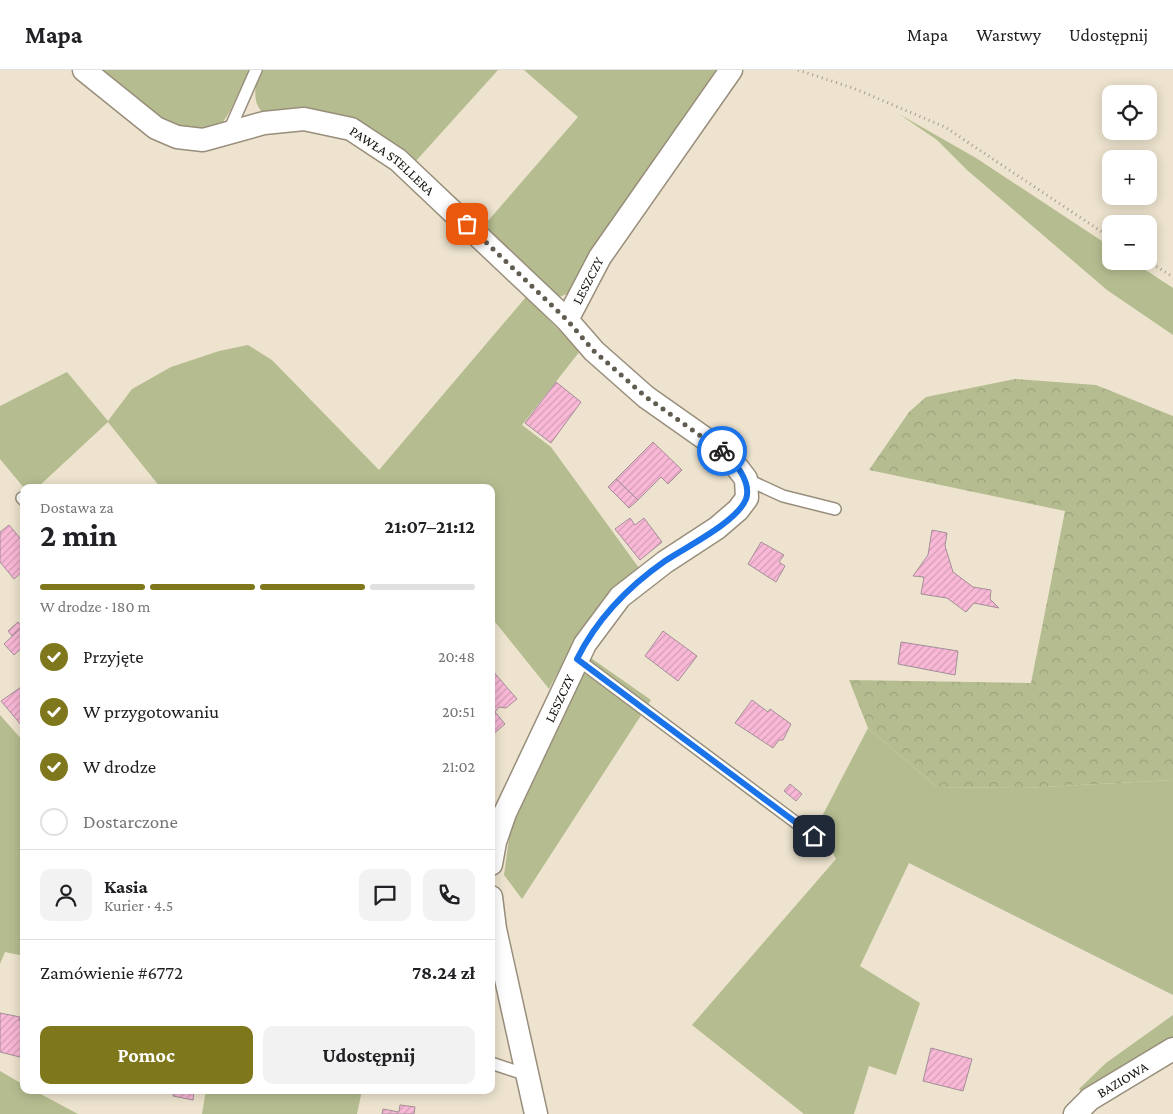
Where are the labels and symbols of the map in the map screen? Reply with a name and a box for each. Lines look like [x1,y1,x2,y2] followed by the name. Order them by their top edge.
[347,122,438,198] street label: PAWŁA STELLERA
[446,203,488,245] pin
[569,254,607,307] street label: LESZCZY
[697,426,747,476] courier
[541,671,578,725] street label: LESZCZY
[793,815,835,857] pin
[1094,1058,1151,1101] street label: BAZIOWA

